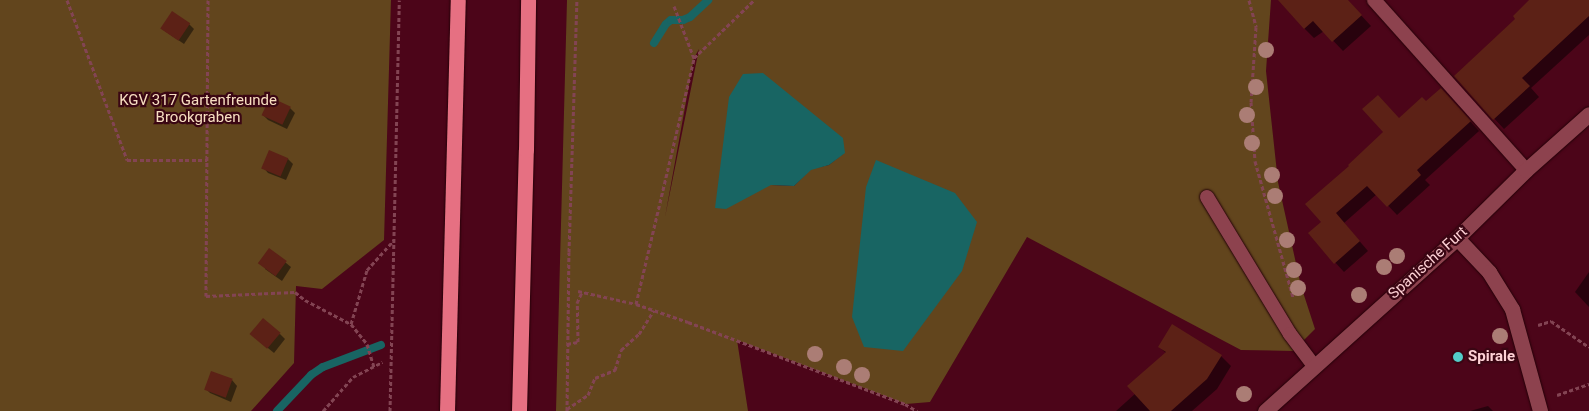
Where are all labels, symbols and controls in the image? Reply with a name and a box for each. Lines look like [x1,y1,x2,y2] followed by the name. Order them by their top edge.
[119,91,277,126] park label: KGV 317 Gartenfreunde Brookgraben
[1385,223,1471,303] street label: Spanische Furt
[1468,348,1515,366] place label: Spirale
[1452,351,1464,363] marker: Spirale

